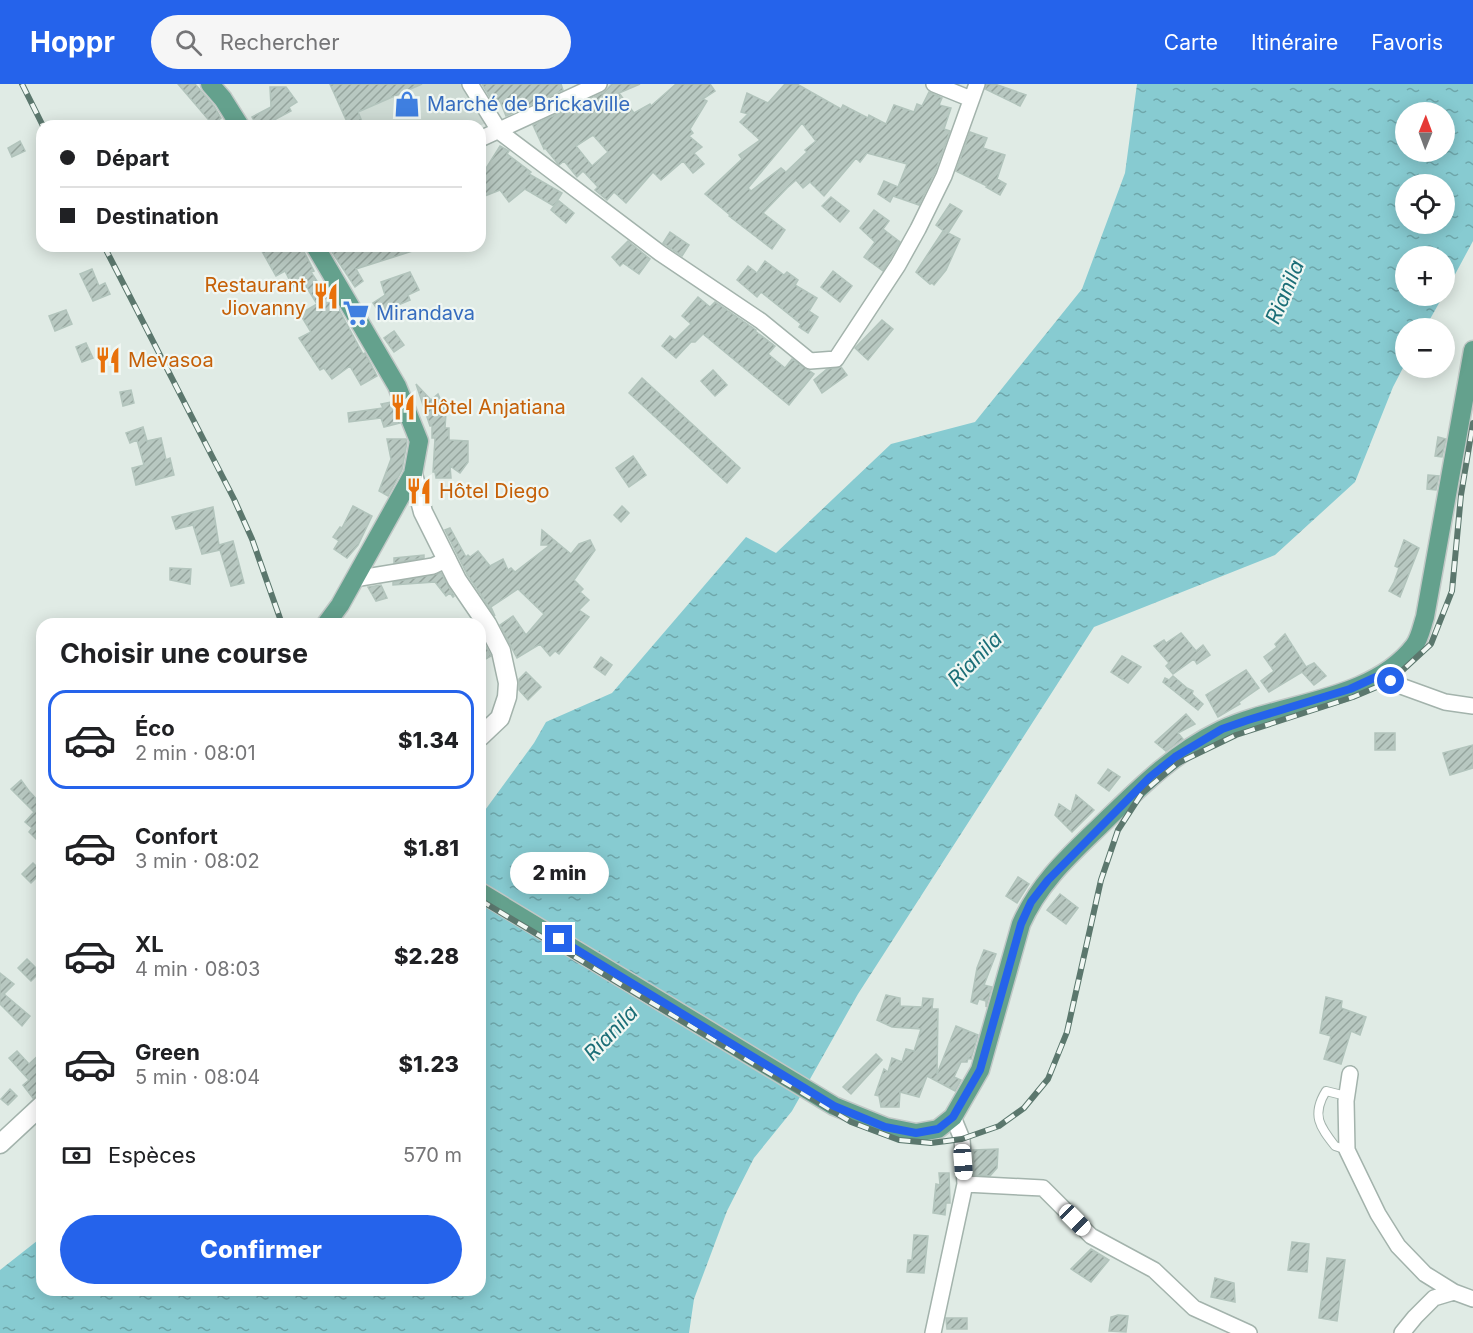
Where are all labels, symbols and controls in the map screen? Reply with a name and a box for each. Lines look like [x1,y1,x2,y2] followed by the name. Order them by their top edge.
[151,15,571,69] search box
[30,25,115,59] text: Hoppr
[172,26,205,59] icon: search
[220,29,339,55] text: Rechercher
[1164,30,1218,55] text: Carte
[1251,30,1338,55] text: Itinéraire
[1371,30,1443,55] text: Favoris
[392,89,422,119] shop icon: Marché de Brickaville
[427,92,630,116] place label: Marché de Brickaville
[1395,102,1455,162] north arrow
[1395,102,1455,378] map controls
[96,145,169,171] text: Départ
[1395,174,1455,234] button: locate
[96,203,219,229] text: Destination
[1395,246,1455,306] button: +
[1260,256,1309,328] water label: Rianila
[204,273,306,320] place label: Restaurant Jiovanny
[311,281,341,311] restaurant icon: Restaurant Jiovanny
[341,298,371,328] supermarket icon: Mirandava
[376,301,475,325] place label: Mirandava
[1395,318,1455,378] button: −
[93,345,123,375] restaurant icon: Mevasoa
[128,348,214,372] place label: Mevasoa
[388,392,418,422] restaurant icon: Hôtel Anjatiana
[423,395,566,419] place label: Hôtel Anjatiana
[404,476,434,506] restaurant icon: Hôtel Diego
[439,479,550,503] place label: Hôtel Diego
[942,626,1007,691] water label: Rianila
[60,637,308,670] text: Choisir une course
[1377,667,1404,694] route start
[63,713,117,767] icon: car
[135,715,175,741] text: Éco
[398,727,459,753] text: $1.34
[135,741,256,765] text: 2 min · 08:01
[63,821,117,875] icon: car
[135,823,218,849] text: Confort
[403,835,459,861] text: $1.81
[135,849,260,873] text: 3 min · 08:02
[510,852,608,894] callout: 2 min
[532,861,587,885] text: 2 min
[545,925,572,952] route end
[63,929,117,983] icon: car
[135,931,164,957] text: XL
[394,943,459,969] text: $2.28
[135,957,260,981] text: 4 min · 08:03
[578,1000,643,1065] water label: Rianila
[63,1037,117,1091] icon: car
[135,1039,200,1065] text: Green
[399,1051,459,1077] text: $1.23
[135,1065,260,1089] text: 5 min · 08:04
[60,1139,93,1172] icon: cash
[108,1142,196,1168] text: Espèces
[403,1143,462,1167] text: 570 m
[953,1143,973,1181] car
[1056,1201,1094,1239] car
[60,1215,462,1284] button: Confirmer

